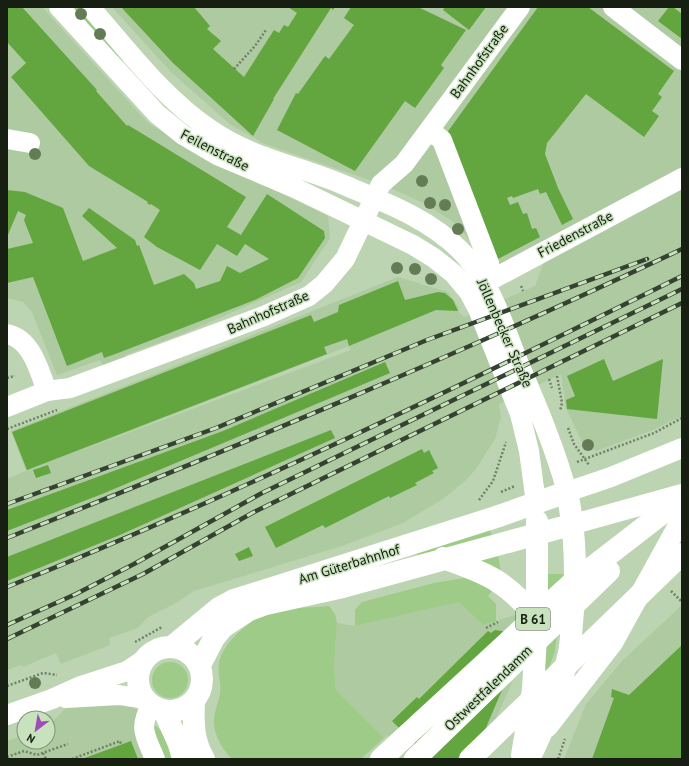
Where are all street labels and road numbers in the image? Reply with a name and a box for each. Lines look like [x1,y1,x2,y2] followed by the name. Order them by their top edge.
[446,20,512,102] street label: Bahnhofstraße
[178,125,252,175] street label: Feilenstraße
[534,207,616,261] street label: Friedenstraße
[473,275,537,390] street label: Jöllenbecker Straße
[224,286,312,338] street label: Bahnhofstraße
[296,540,402,588] street label: Am Güterbahnhof
[516,608,550,630] road number: B 61
[440,641,536,735] street label: Ostwestfalendamm

